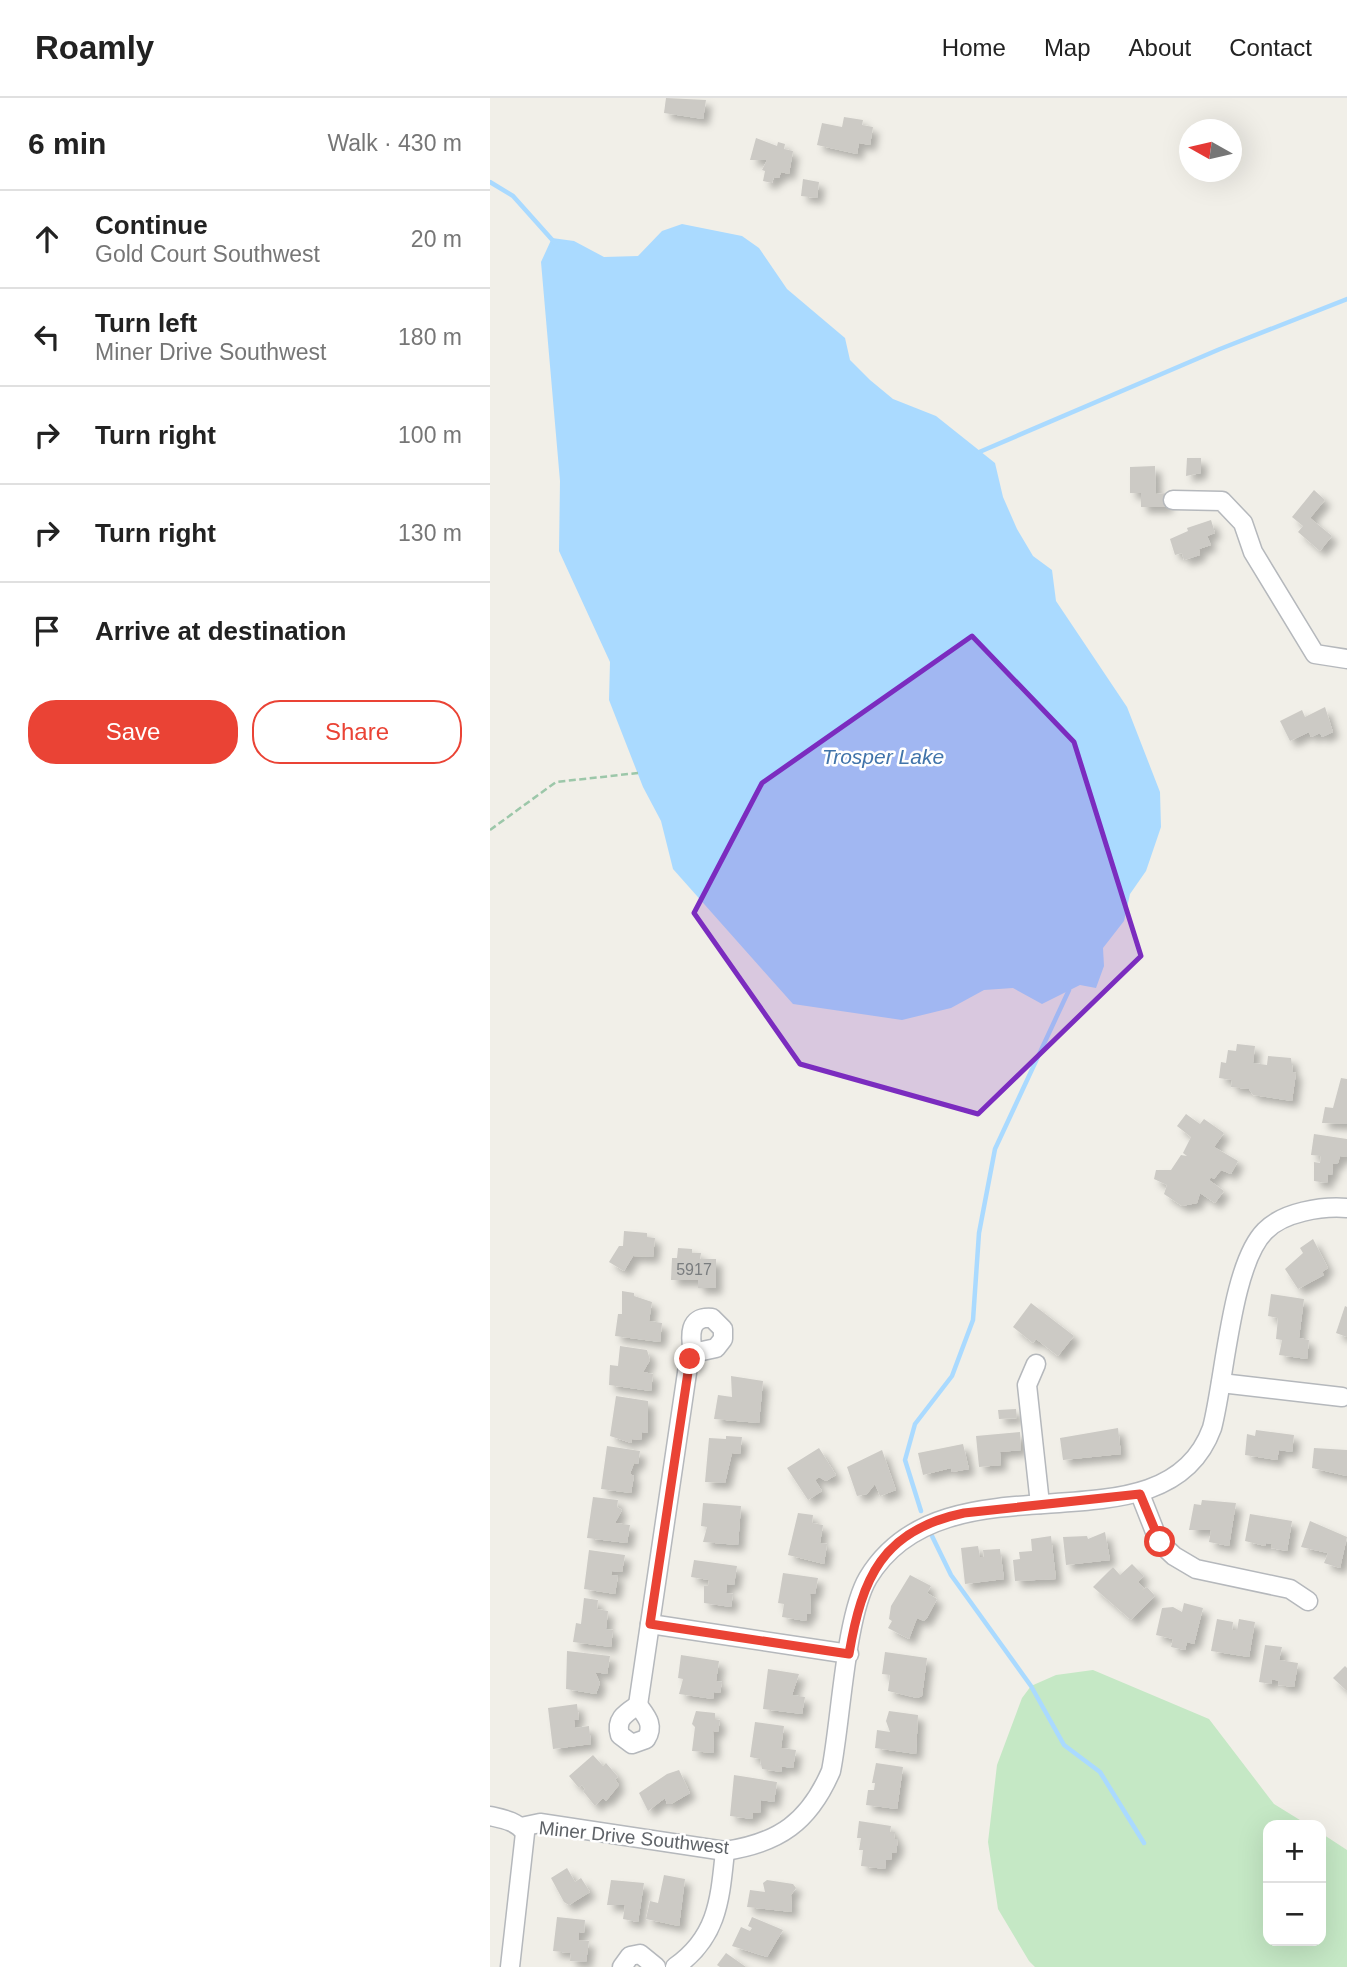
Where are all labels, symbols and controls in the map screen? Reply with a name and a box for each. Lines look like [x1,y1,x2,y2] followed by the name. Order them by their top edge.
[35,29,154,66] text: Roamly
[942,34,1006,61] text: Home
[1044,34,1091,61] text: Map
[1129,34,1191,61] text: About
[1229,34,1312,61] text: Contact
[1179,119,1242,182] north arrow
[28,127,106,160] text: 6 min
[327,130,462,156] text: Walk · 430 m
[95,210,208,240] text: Continue
[28,220,66,258] icon: ahead
[411,226,462,252] text: 20 m
[95,241,320,267] text: Gold Court Southwest
[95,308,197,338] text: Turn left
[28,318,66,356] icon: left
[398,324,462,350] text: 180 m
[95,339,326,365] text: Miner Drive Southwest
[28,416,66,454] icon: right
[95,420,216,450] text: Turn right
[398,422,462,448] text: 100 m
[28,514,66,552] icon: right
[95,518,216,548] text: Turn right
[398,520,462,546] text: 130 m
[28,612,66,650] icon: arrive
[95,616,346,646] text: Arrive at destination
[28,700,238,764] button: Save
[252,700,462,764] button: Share
[822,745,944,768] water label: Trosper Lake
[676,1261,712,1278] house number: 5917
[674,1343,705,1374] route end
[1144,1526,1175,1557] route start
[538,1817,731,1858] street label: Miner Drive Southwest
[1263,1820,1326,1946] map controls
[1263,1820,1326,1883] button: +
[1263,1883,1326,1946] button: −

